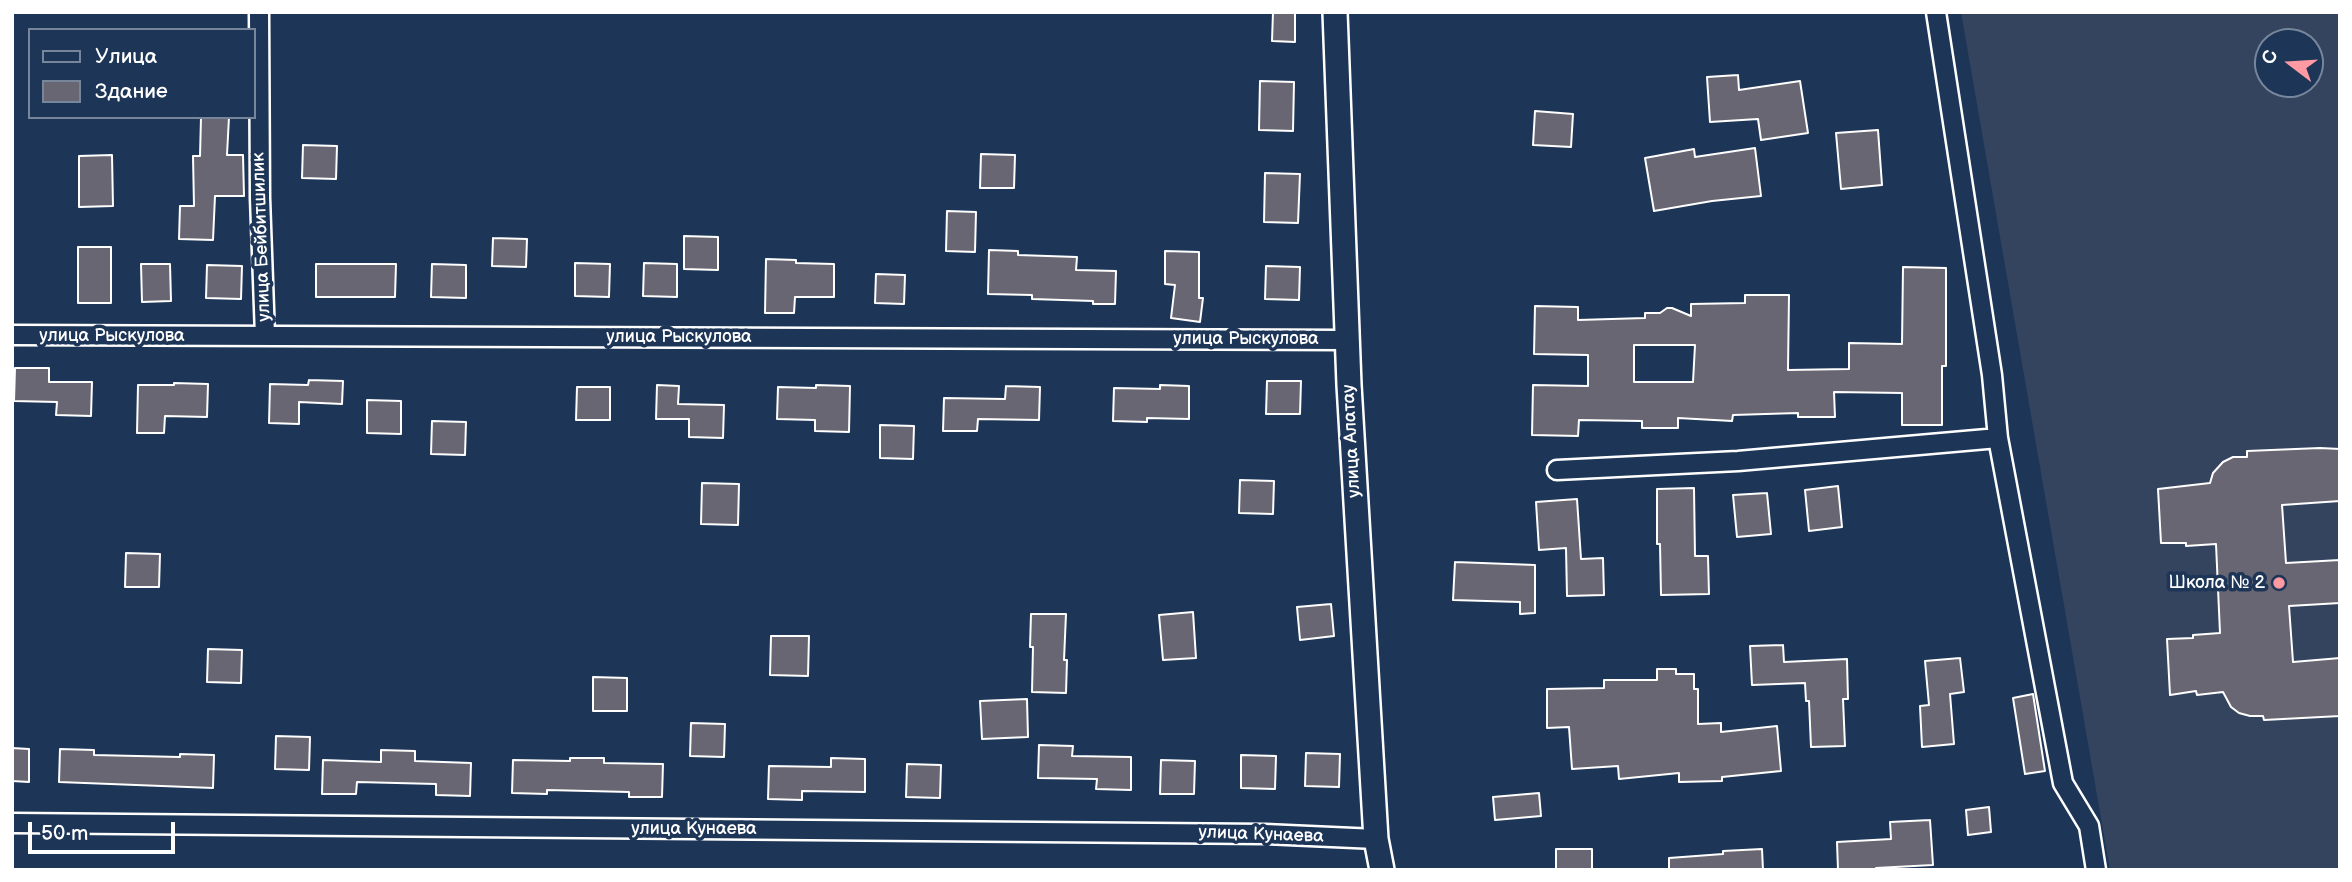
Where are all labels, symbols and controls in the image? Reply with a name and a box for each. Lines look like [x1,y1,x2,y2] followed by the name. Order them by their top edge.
[28,28,256,119] legend
[2254,28,2324,98] north arrow
[95,44,157,69] text: Улица
[2257,48,2283,67] text: С
[95,79,168,104] text: Здание
[248,152,276,322] street label: улица Бейбитшилик
[39,325,185,347] street label: улица Рыскулова
[606,326,752,348] street label: улица Рыскулова
[1173,328,1319,350] street label: улица Рыскулова
[1338,384,1366,498] street label: улица Алатау
[2169,572,2265,594] place label: Школа № 2
[2271,575,2287,591] marker: Школа № 2
[32,808,178,852] scale bar
[631,818,757,840] street label: улица Кунаева
[41,821,88,846] text: 50 m
[1198,822,1324,848] street label: улица Кунаева

